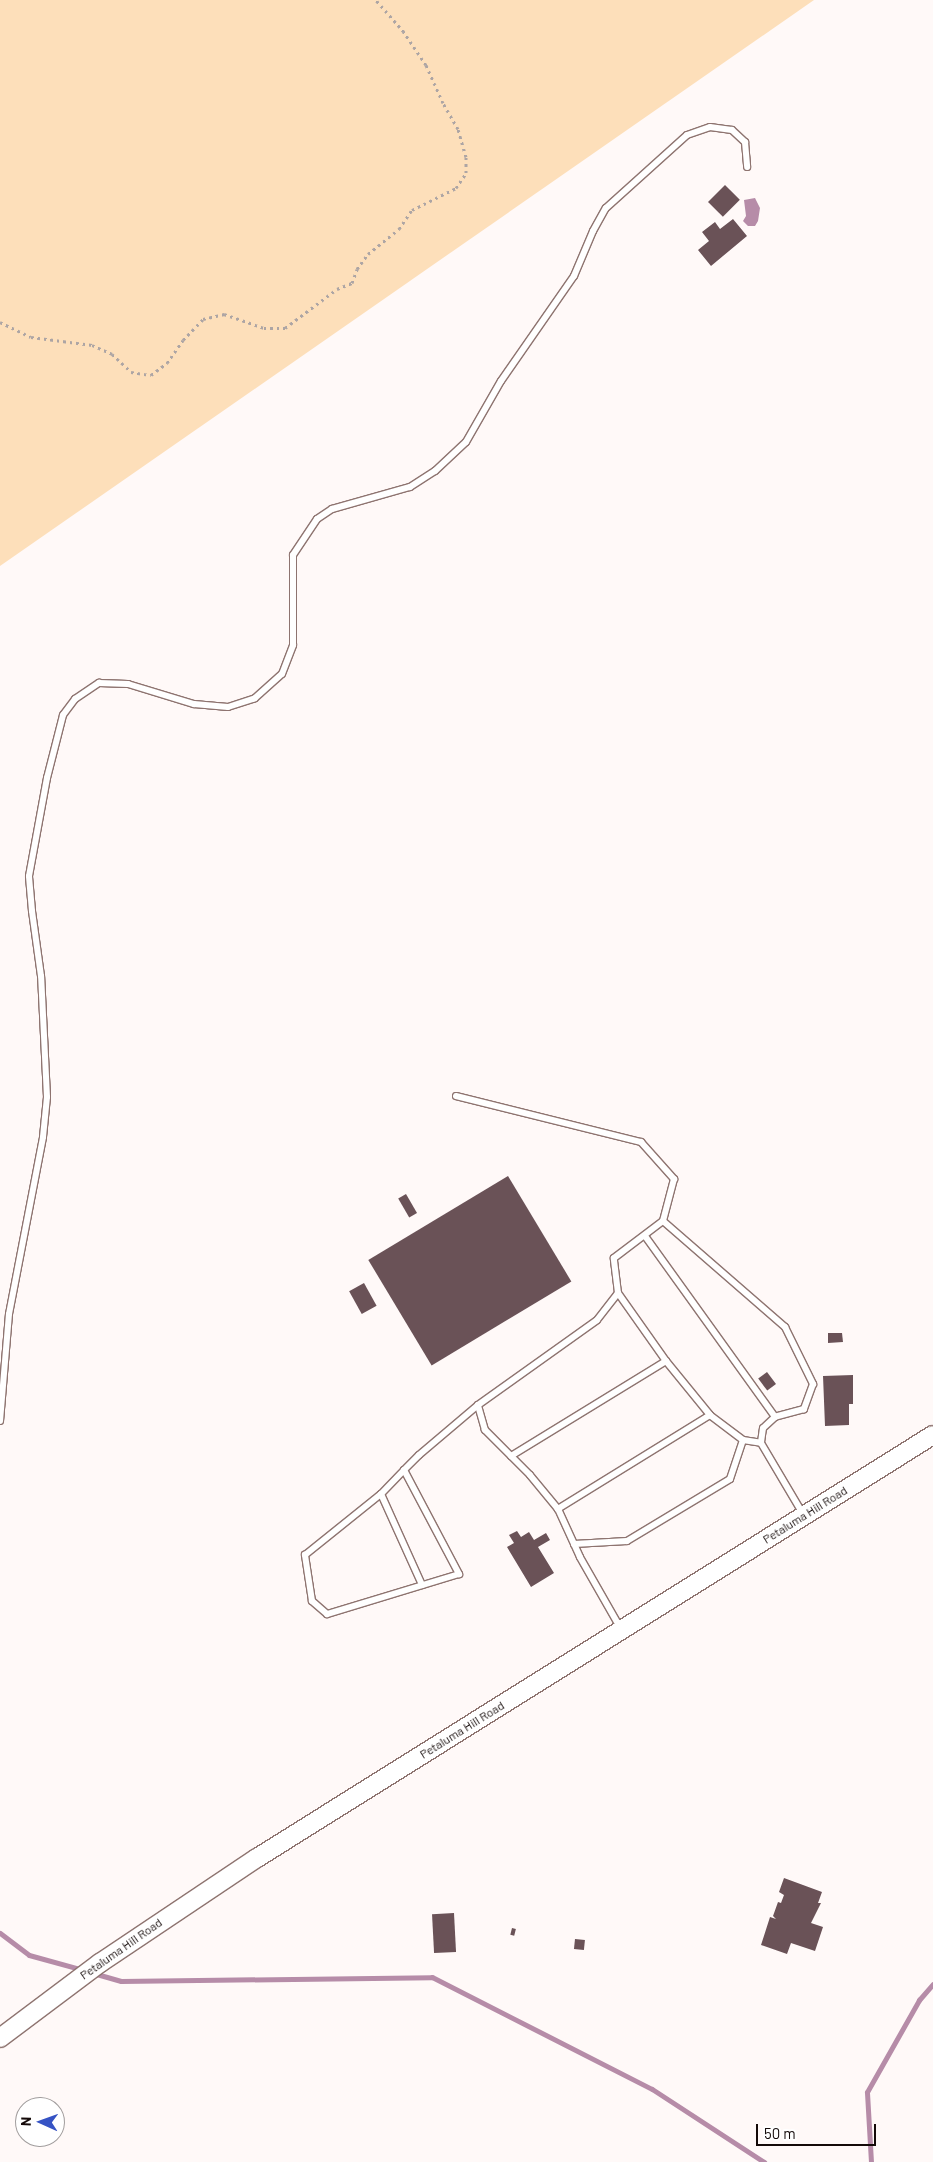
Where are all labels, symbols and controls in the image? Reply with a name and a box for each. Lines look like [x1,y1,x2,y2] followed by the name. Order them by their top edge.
[760,1483,850,1547] street label: Petaluma Hill Road
[417,1698,507,1762] street label: Petaluma Hill Road
[77,1915,165,1983] street label: Petaluma Hill Road
[15,2097,65,2147] north arrow
[758,2114,878,2146] scale bar
[17,2117,34,2126] text: N
[764,2124,796,2142] text: 50 m

